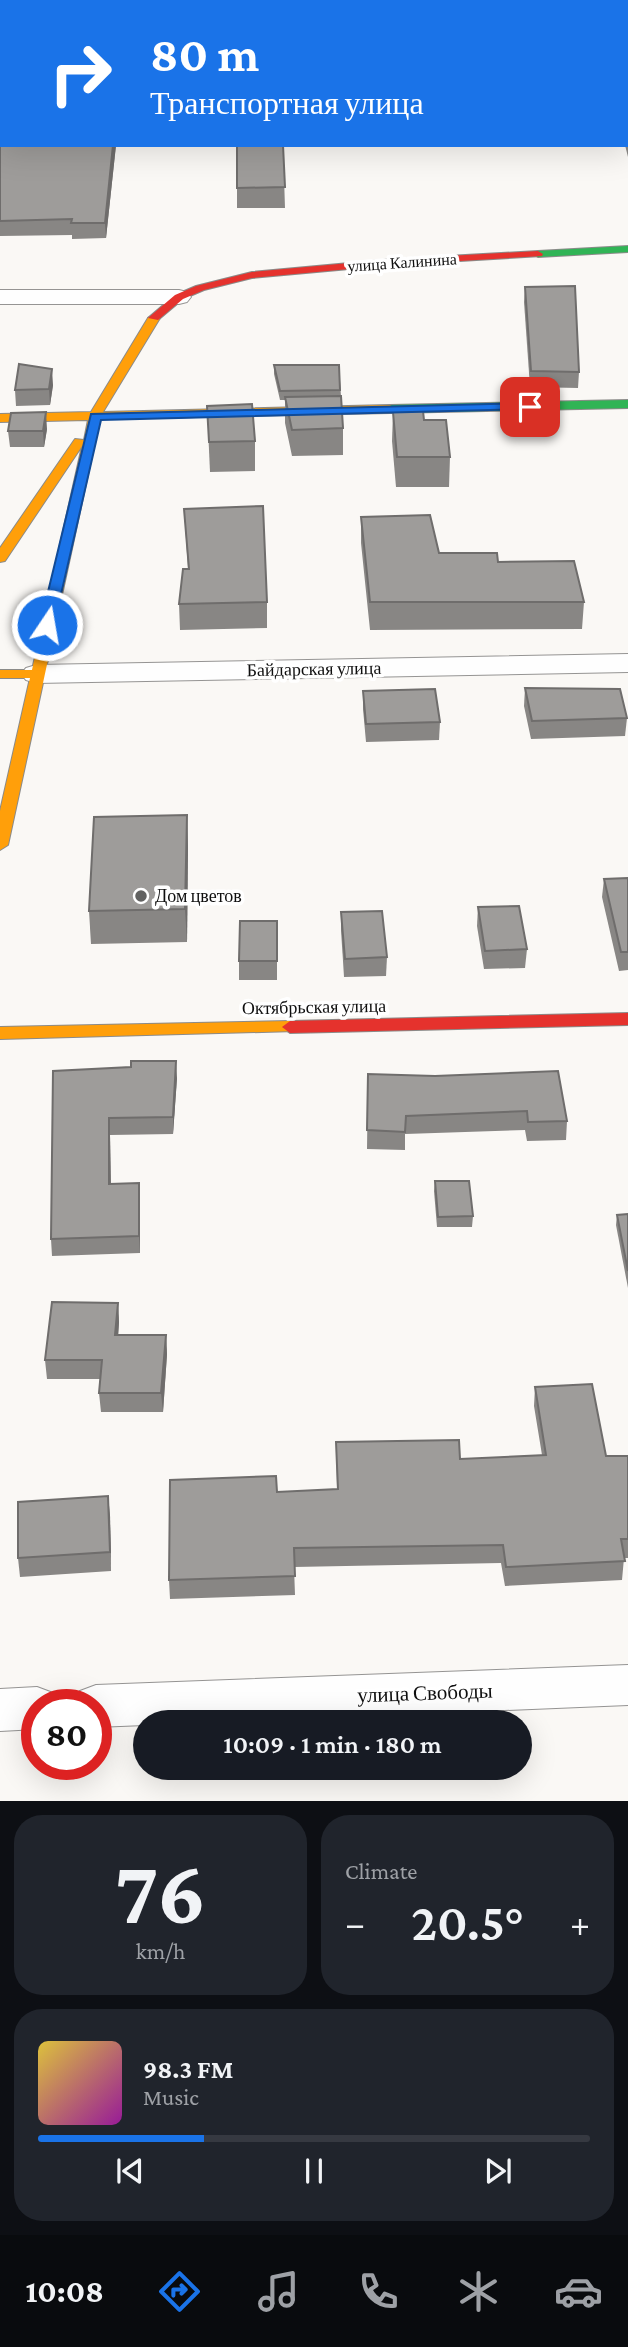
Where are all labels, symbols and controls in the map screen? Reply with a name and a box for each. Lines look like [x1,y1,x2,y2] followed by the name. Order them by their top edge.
[150,27,259,82] text: 80 m
[35,28,126,119] icon: right
[150,85,424,121] text: Транспортная улица
[347,250,457,276] street label: улица Калинина
[500,377,560,437] pin
[511,388,549,426] icon: arrive
[10,588,84,662] position arrow
[246,658,382,680] street label: Байдарская улица
[155,886,242,906] place label: Дом цветов
[133,888,149,904] marker: Дом цветов
[242,996,386,1018] street label: Октябрьская улица
[357,1679,493,1707] street label: улица Свободы
[21,1689,112,1780] speed limit sign: 80
[223,1730,442,1759] text: 10:09 · 1 min · 180 m
[114,1841,207,1943] text: 76
[345,1858,417,1884] text: Climate
[411,1893,524,1951] text: 20.5°
[345,1902,365,1944] text: −
[570,1902,590,1944] text: +
[136,1938,185,1964] text: km/h
[143,2055,233,2084] text: 98.3 FM
[143,2084,199,2110] text: Music
[111,2152,149,2190] icon: previous
[295,2152,333,2190] icon: pause
[479,2152,517,2190] icon: next
[155,2267,204,2316] icon: directions
[254,2267,303,2316] icon: music
[354,2267,403,2316] icon: phone
[454,2267,503,2316] icon: climate
[554,2267,603,2316] icon: car
[25,2273,104,2309] text: 10:08

